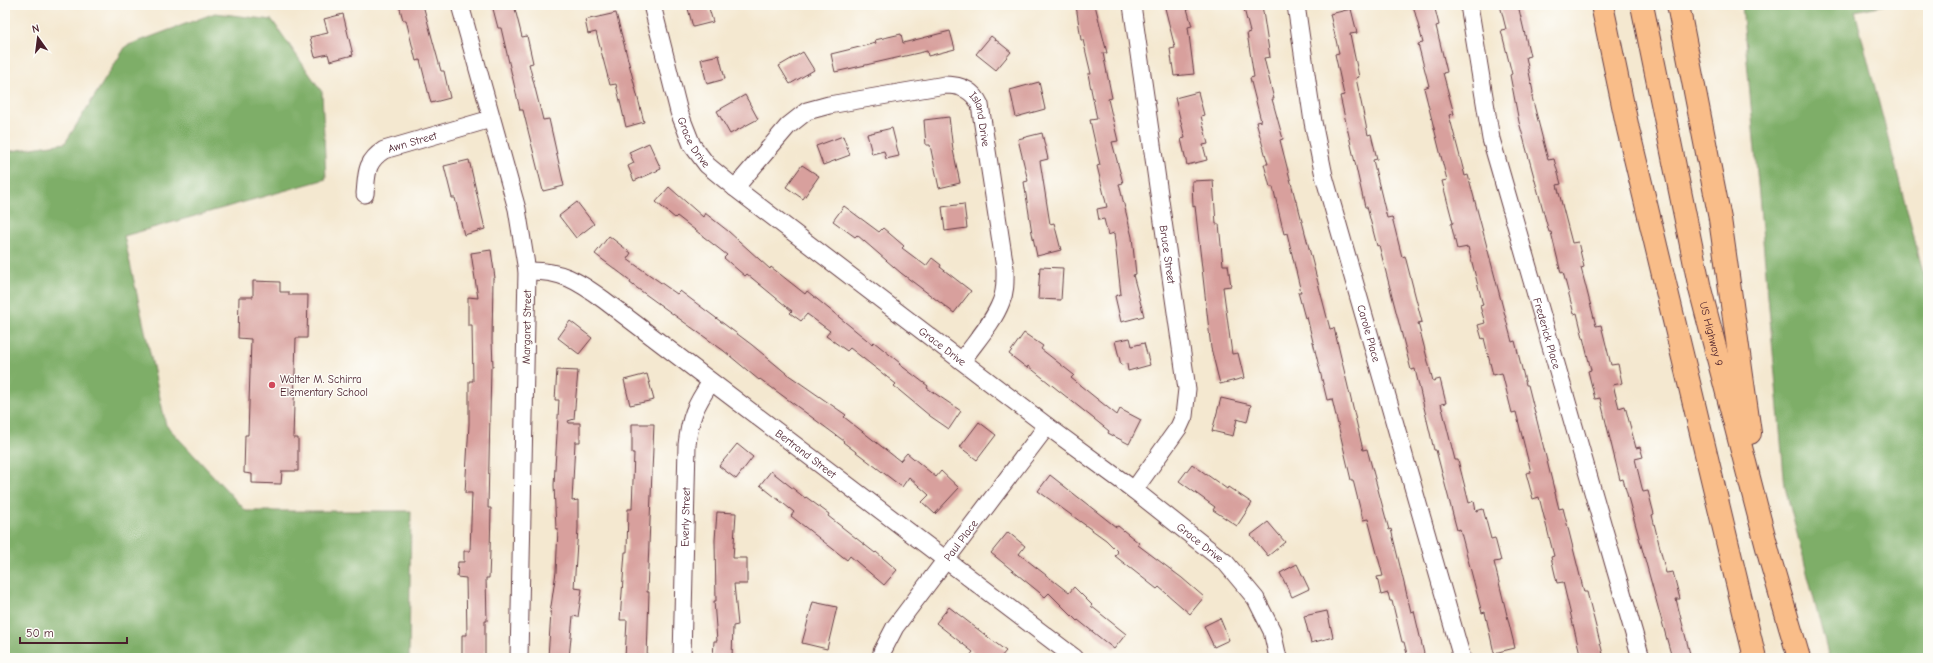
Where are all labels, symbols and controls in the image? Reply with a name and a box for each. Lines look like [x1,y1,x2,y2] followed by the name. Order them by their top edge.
[18,18,58,58] north arrow
[31,22,41,36] text: N
[967,89,993,148] street label: Island Drive
[675,115,713,170] street label: Grace Drive
[386,128,439,155] street label: Awn Street
[1157,224,1178,285] street label: Bruce Street
[520,289,534,364] street label: Margaret Street
[1531,296,1564,371] street label: Frederick Place
[1697,300,1726,367] street label: US Highway 9
[1355,303,1384,364] street label: Carole Place
[916,324,969,369] street label: Grace Drive
[280,373,368,399] place label: Walter M. Schirra Elementary School
[267,380,277,390] marker: Walter M. Schirra Elementary School
[773,426,840,481] street label: Bertrand Street
[678,486,693,547] street label: Everly Street
[941,517,981,563] street label: Paul Place
[1174,520,1227,565] street label: Grace Drive
[20,619,127,645] scale bar
[26,626,54,640] text: 50 m

